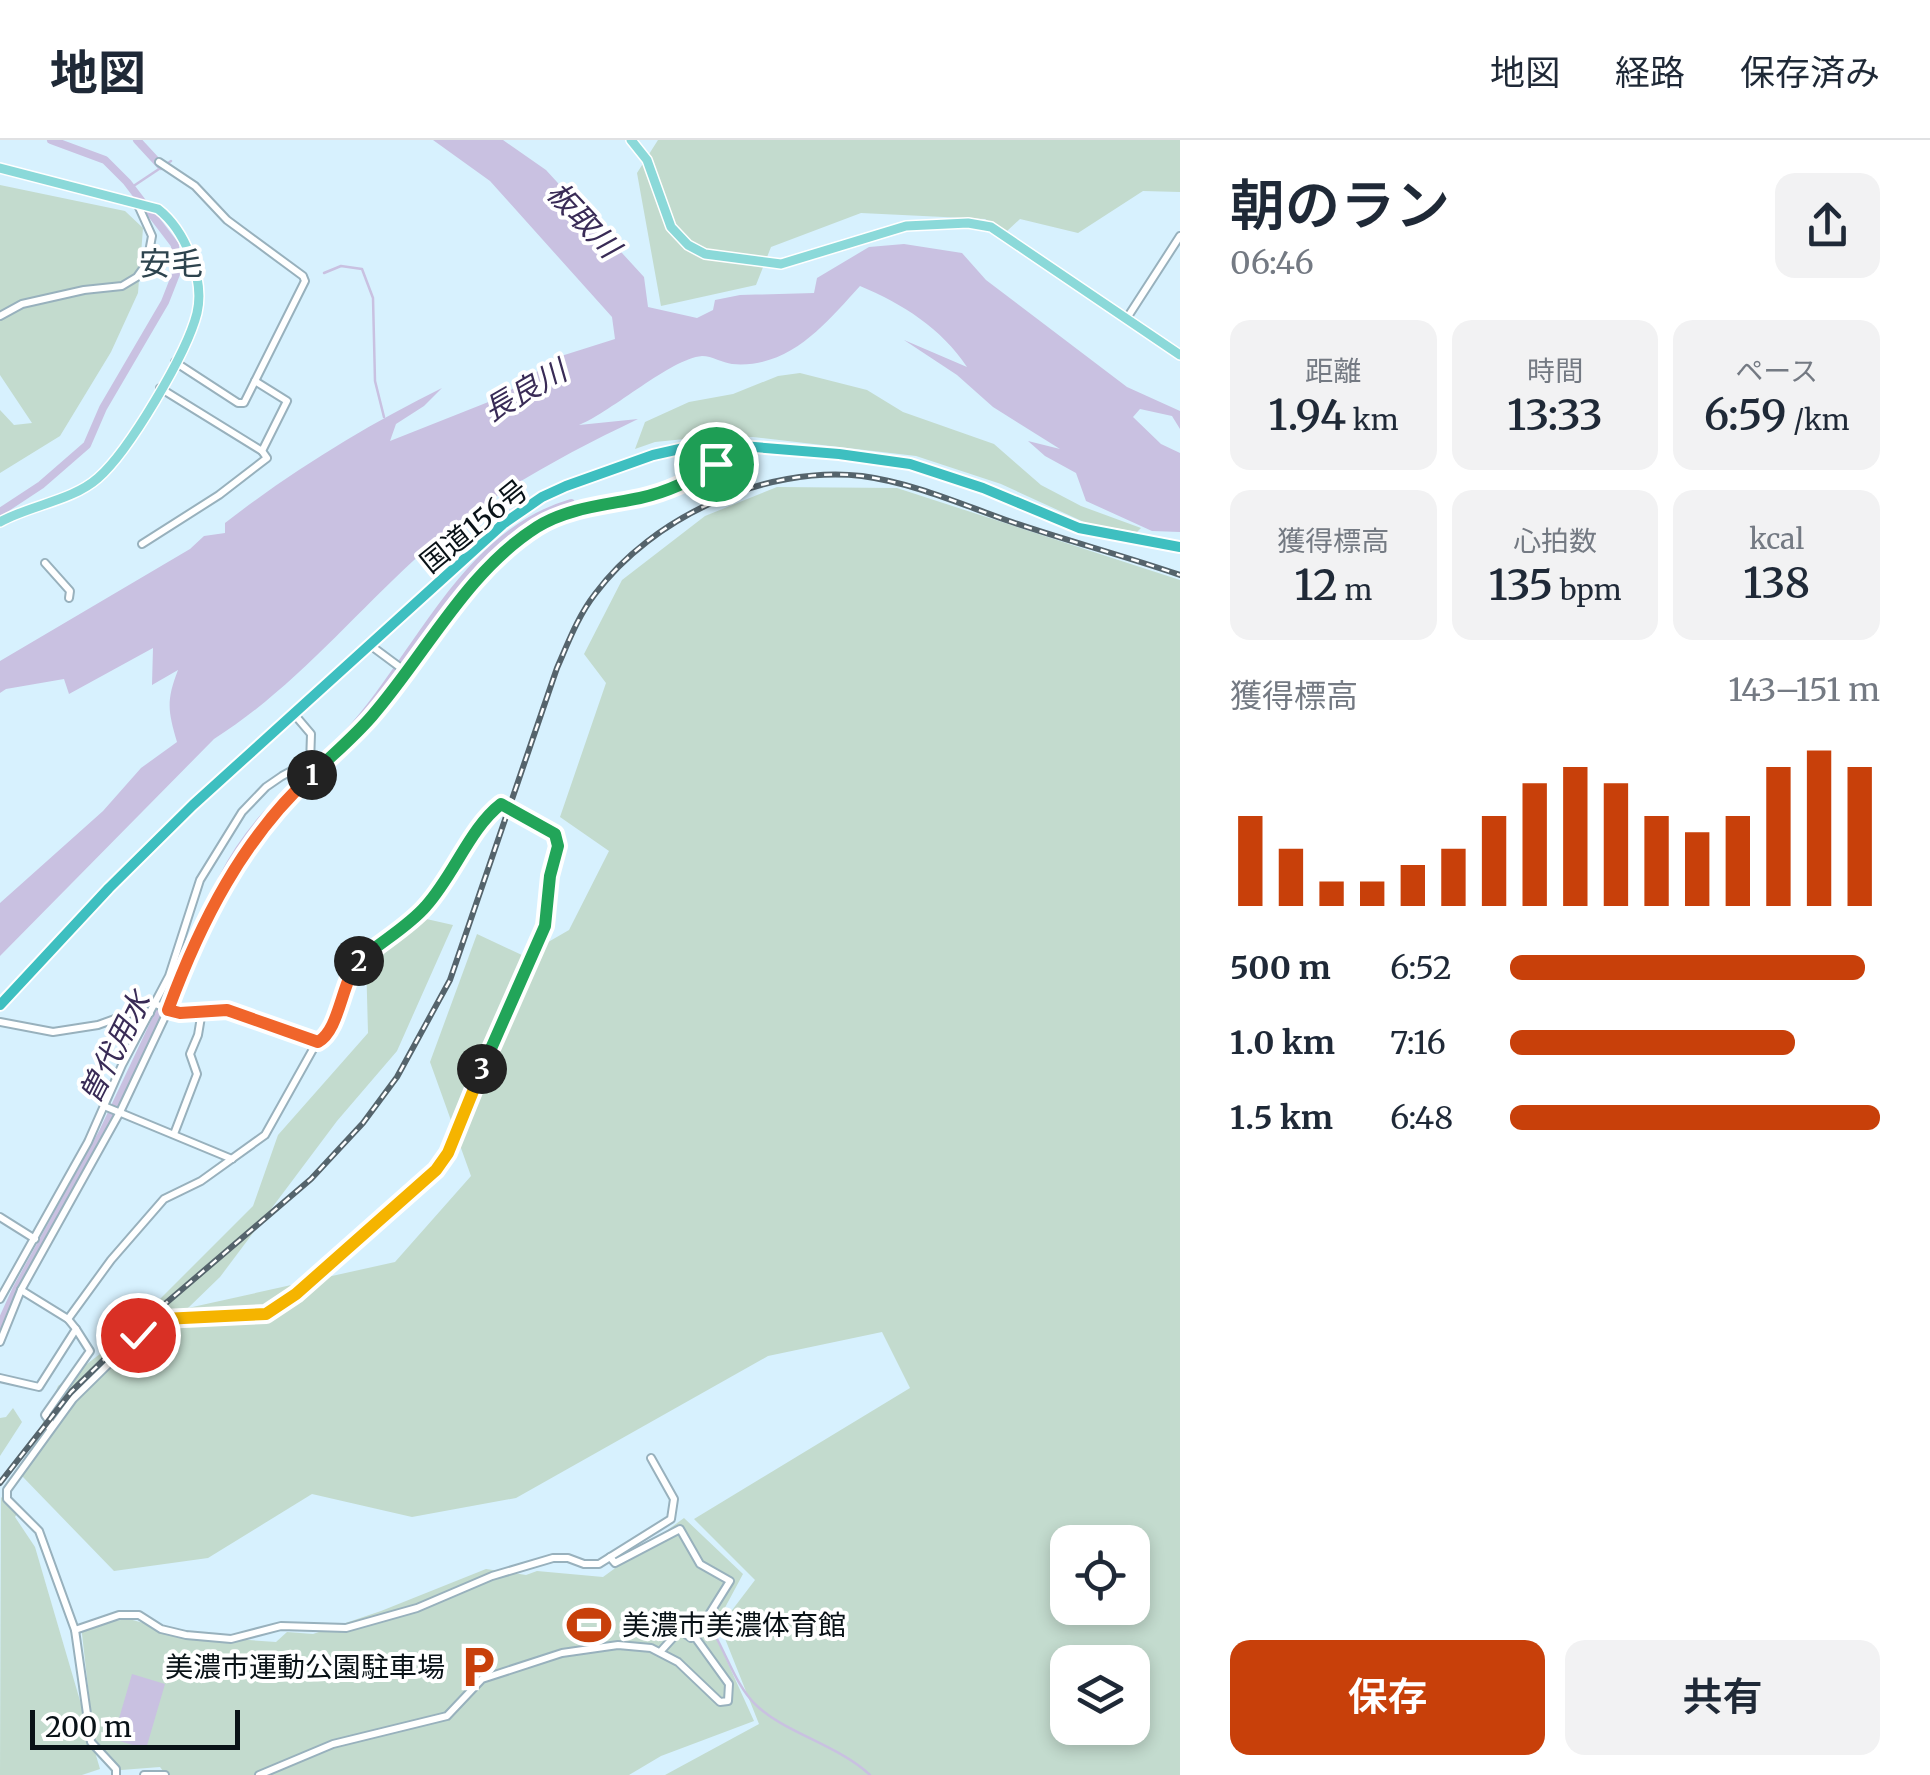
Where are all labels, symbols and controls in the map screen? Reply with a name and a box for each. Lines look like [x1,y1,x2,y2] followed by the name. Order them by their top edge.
[50,43,146,103] text: 地図
[1490,51,1560,95] text: 地図
[1615,51,1685,95] text: 経路
[1740,51,1880,95] text: 保存済み
[1230,171,1450,240] text: 朝のラン
[539,173,630,267] water label: 板取川
[1775,173,1880,278] button: share
[1230,243,1314,283] text: 06:46
[139,244,203,284] district label: 安毛
[476,350,576,429] water label: 長良川
[1305,353,1361,389] text: 距離
[1527,353,1583,389] text: 時間
[1735,353,1818,389] text: ペース
[1268,389,1346,441] text: 1.94
[1507,389,1603,441] text: 13:33
[1704,389,1787,441] text: 6:59
[1346,402,1398,438] text: km
[1787,402,1850,438] text: /km
[674,422,759,507] pin
[689,437,744,492] icon: arrive
[413,472,535,580] street label: 国道156号
[1749,521,1804,557] text: kcal
[1277,523,1389,559] text: 獲得標高
[1513,523,1597,559] text: 心拍数
[1743,557,1810,609] text: 138
[1294,559,1338,611] text: 12
[1488,559,1553,611] text: 135
[1338,572,1372,608] text: m
[1553,572,1621,608] text: bpm
[1728,670,1880,710] text: 143–151 m
[1230,676,1358,716] text: 獲得標高
[287,750,337,800] pin: 1
[306,757,318,793] text: 1
[334,936,384,986] pin: 2
[351,943,367,979] text: 2
[1230,948,1331,988] text: 500 m
[1390,948,1452,988] text: 6:52
[70,983,160,1110] water label: 曽代用水
[1230,1023,1335,1063] text: 1.0 km
[1390,1023,1446,1063] text: 7:16
[457,1044,507,1094] pin: 3
[474,1051,490,1087] text: 3
[1230,1098,1333,1138] text: 1.5 km
[1390,1098,1453,1138] text: 6:48
[96,1293,181,1378] pin
[111,1308,166,1363] icon: check
[1050,1525,1150,1745] map controls
[1050,1525,1150,1625] button: locate
[565,1601,613,1649] sports icon: 美濃市美濃体育館
[622,1607,846,1643] place label: 美濃市美濃体育館
[1230,1640,1545,1755] button: 保存
[1565,1640,1880,1755] button: 共有
[454,1643,502,1691] parking icon: 美濃市運動公園駐車場
[1050,1645,1150,1745] button: layers
[165,1649,445,1685] place label: 美濃市運動公園駐車場
[30,1705,240,1750] scale bar
[45,1709,132,1745] text: 200 m

